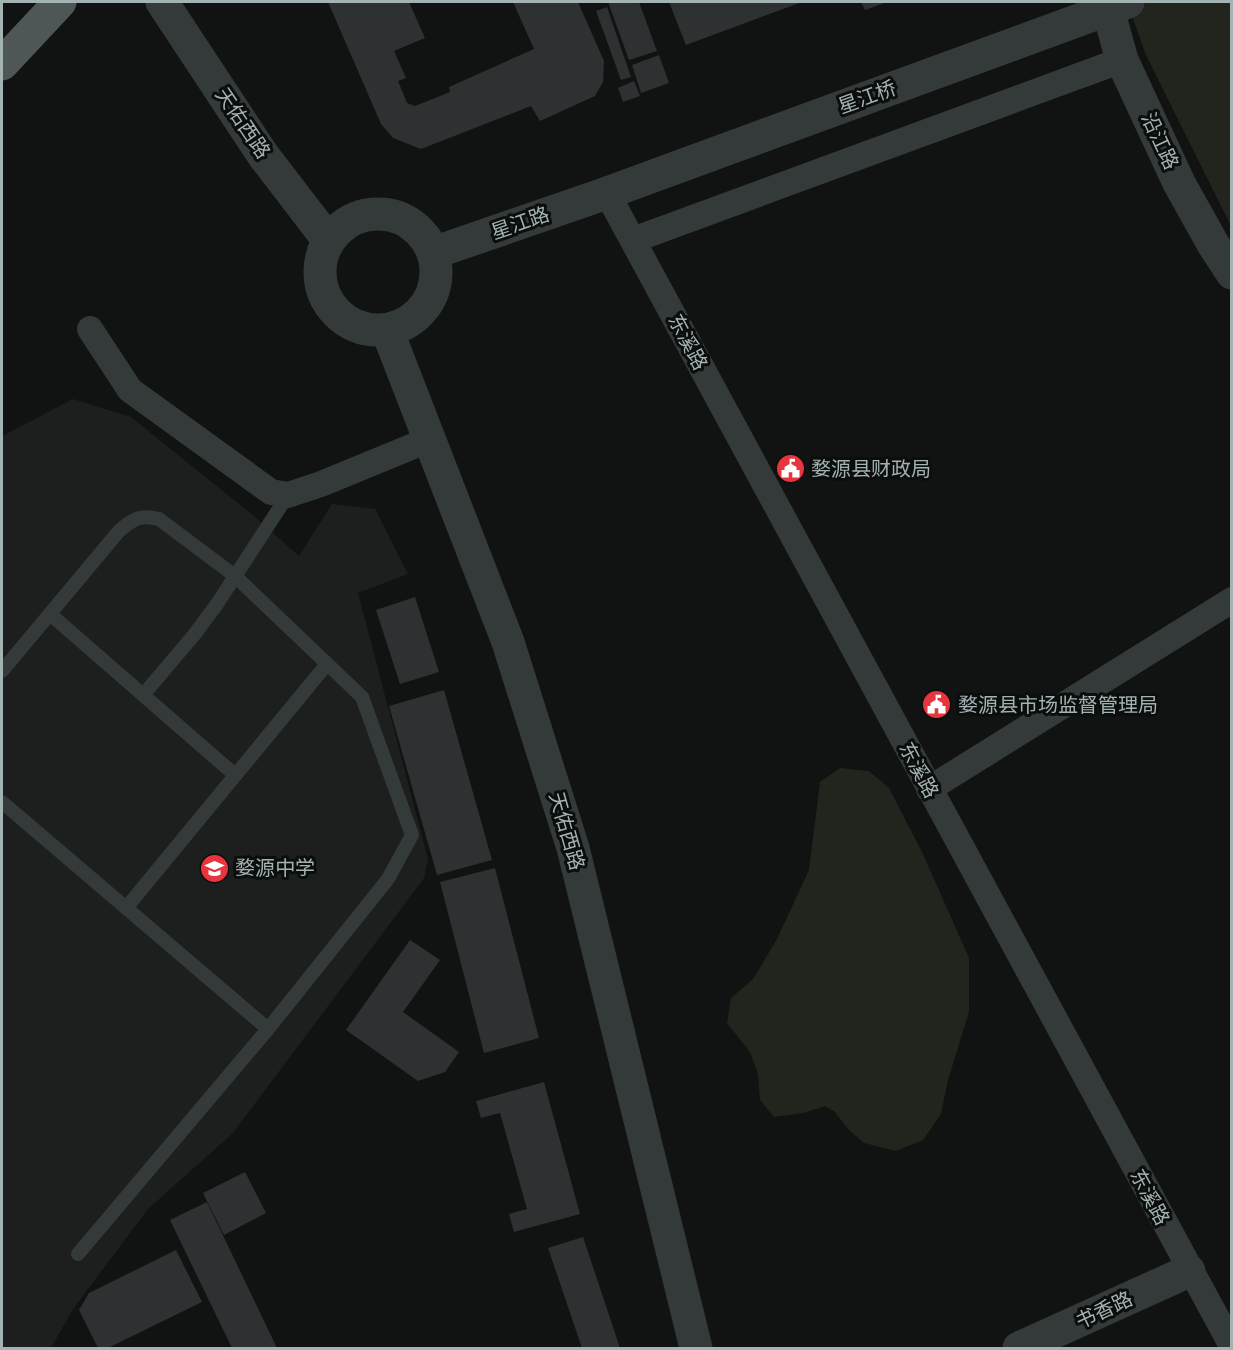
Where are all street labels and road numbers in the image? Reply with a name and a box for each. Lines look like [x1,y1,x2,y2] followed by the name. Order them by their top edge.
[835,76,900,119] street label: 星江桥
[210,84,274,163] street label: 天佑西路
[1136,109,1183,174] street label: 沿江路
[488,203,553,245] street label: 星江路
[662,310,712,375] street label: 东溪路
[893,738,943,803] street label: 东溪路
[543,790,589,873] street label: 天佑西路
[1124,1165,1174,1230] street label: 东溪路
[1072,1287,1137,1334] street label: 书香路

